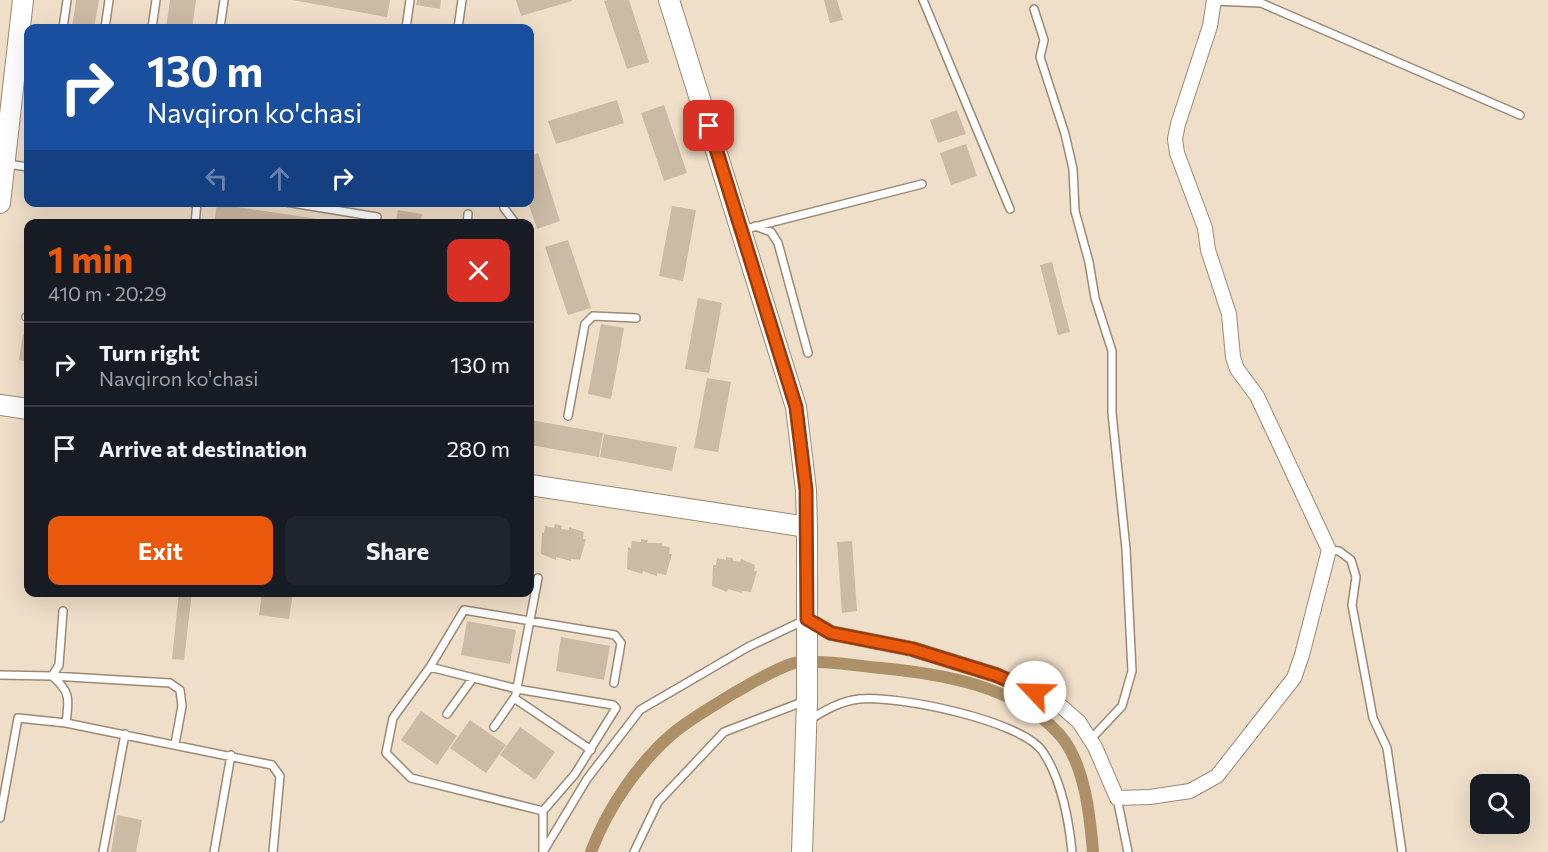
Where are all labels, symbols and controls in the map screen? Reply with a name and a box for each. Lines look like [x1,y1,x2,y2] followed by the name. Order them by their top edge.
[147,44,263,96] text: 130 m
[48,48,126,126] icon: right
[147,96,362,129] text: Navqiron ko'chasi
[683,100,734,151] pin
[692,109,725,142] icon: arrive
[200,162,233,195] icon: left
[263,162,296,195] icon: ahead
[326,162,359,195] icon: right
[48,236,133,280] text: 1 min
[447,239,510,302] button: close
[48,281,167,305] text: 410 m · 20:29
[99,339,200,366] text: Turn right
[48,348,81,381] icon: right
[450,351,510,378] text: 130 m
[99,366,258,390] text: Navqiron ko'chasi
[48,432,81,465] icon: arrive
[99,435,307,462] text: Arrive at destination
[447,435,510,462] text: 280 m
[48,516,273,585] button: Exit
[285,516,510,585] button: Share
[1003,660,1067,724] position arrow
[1470,774,1530,834] map controls
[1470,774,1530,834] button: search

